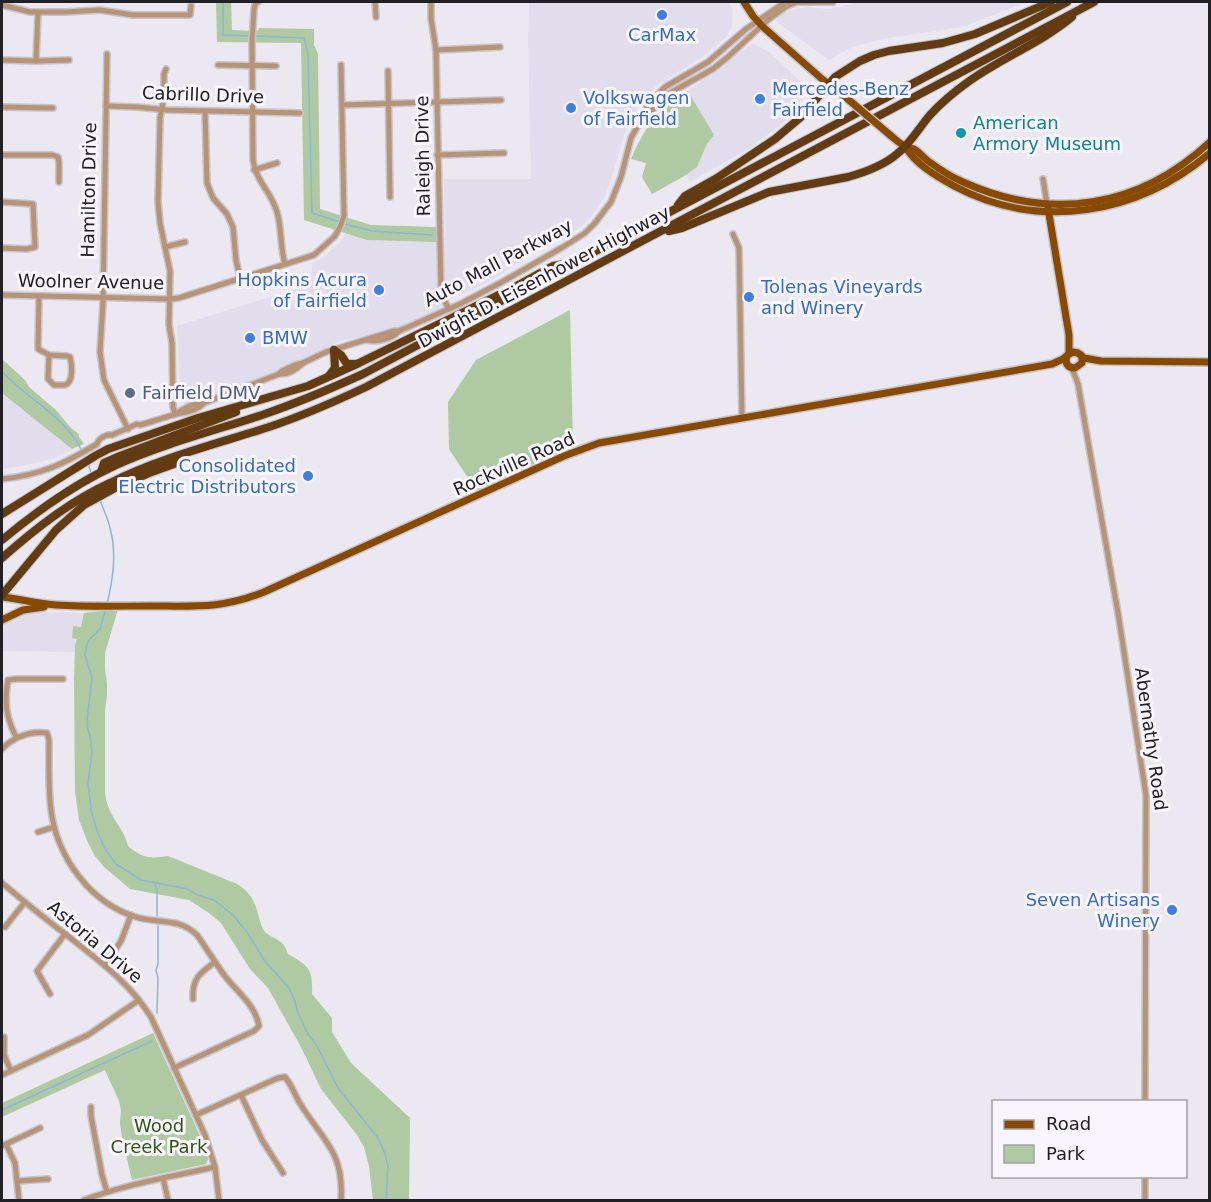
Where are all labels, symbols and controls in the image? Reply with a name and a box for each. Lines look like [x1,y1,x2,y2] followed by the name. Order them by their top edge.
[655,8,669,22] marker: CarMax
[628,24,696,45] place label: CarMax
[772,78,909,120] place label: Mercedes-Benz Fairfield
[142,82,264,107] street label: Cabrillo Drive
[583,87,689,129] place label: Volkswagen of Fairfield
[753,92,767,106] marker: Mercedes-Benz Fairfield
[411,95,434,217] street label: Raleigh Drive
[564,101,578,115] marker: Volkswagen of Fairfield
[973,112,1121,154] place label: American Armory Museum
[77,122,100,258] street label: Hamilton Drive
[954,126,968,140] marker: American Armory Museum
[414,201,673,352] street label: Dwight D. Eisenhower Highway
[420,214,576,311] street label: Auto Mall Parkway
[237,269,367,311] place label: Hopkins Acura of Fairfield
[18,270,164,293] street label: Woolner Avenue
[760,276,923,318] place label: Tolenas Vineyards and Winery
[372,283,386,297] marker: Hopkins Acura of Fairfield
[742,290,756,304] marker: Tolenas Vineyards and Winery
[262,327,308,348] place label: BMW
[243,331,257,345] marker: BMW
[142,382,261,403] place label: Fairfield DMV
[123,386,137,400] marker: Fairfield DMV
[450,427,578,500] street label: Rockville Road
[118,455,296,497] place label: Consolidated Electric Distributors
[301,469,315,483] marker: Consolidated Electric Distributors
[1131,666,1172,812] street label: Abernathy Road
[1026,889,1160,931] place label: Seven Artisans Winery
[44,896,147,987] street label: Astoria Drive
[1165,903,1179,917] marker: Seven Artisans Winery
[992,1100,1187,1178] legend
[1046,1113,1091,1134] text: Road
[111,1115,208,1157] park label: Wood Creek Park
[1046,1143,1085,1164] text: Park

